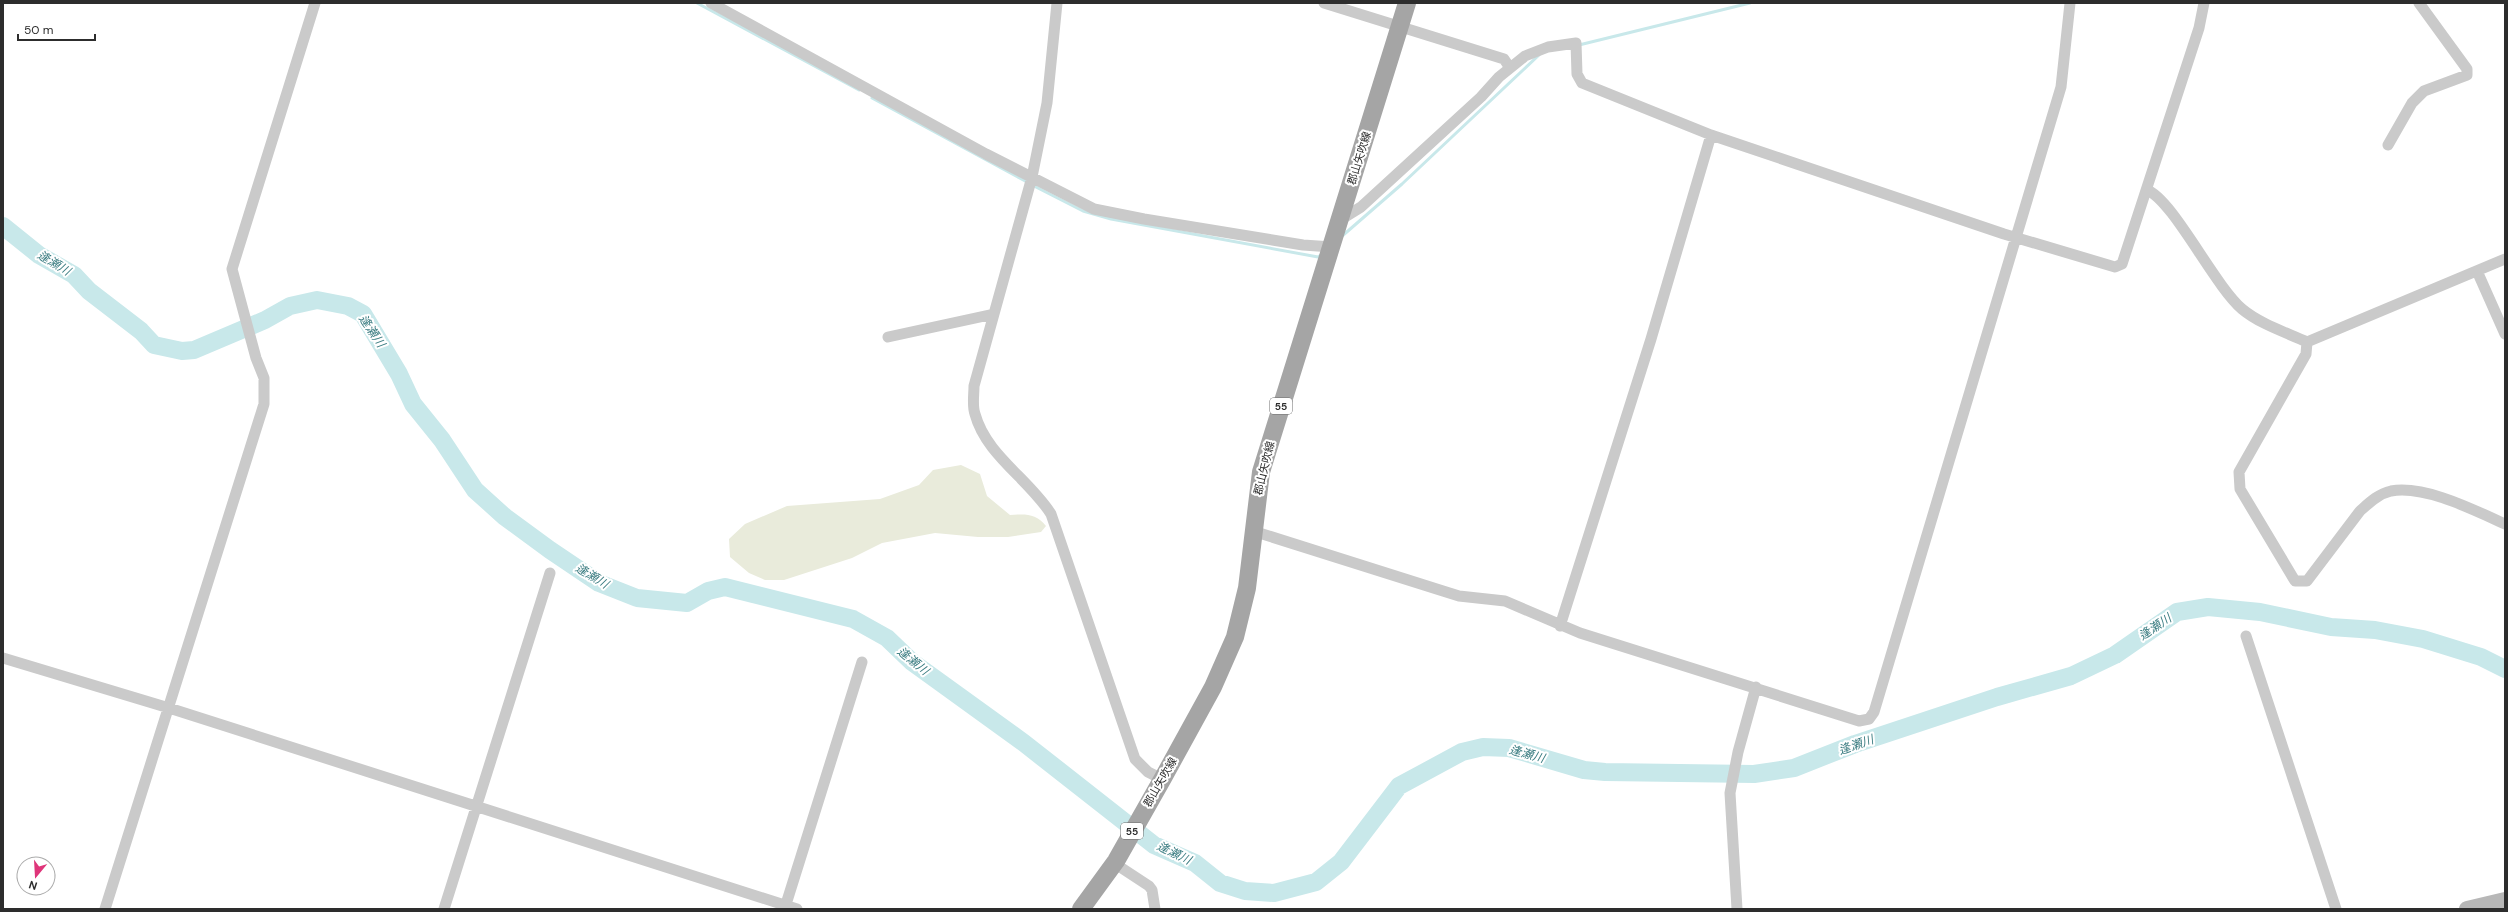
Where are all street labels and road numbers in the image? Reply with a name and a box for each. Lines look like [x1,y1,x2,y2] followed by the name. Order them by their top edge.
[1344,130,1374,186] street label: 郡山矢吹線
[1270,398,1292,414] road number: 55
[1251,440,1277,496] street label: 郡山矢吹線
[1140,755,1180,809] street label: 郡山矢吹線
[1121,823,1143,839] road number: 55

